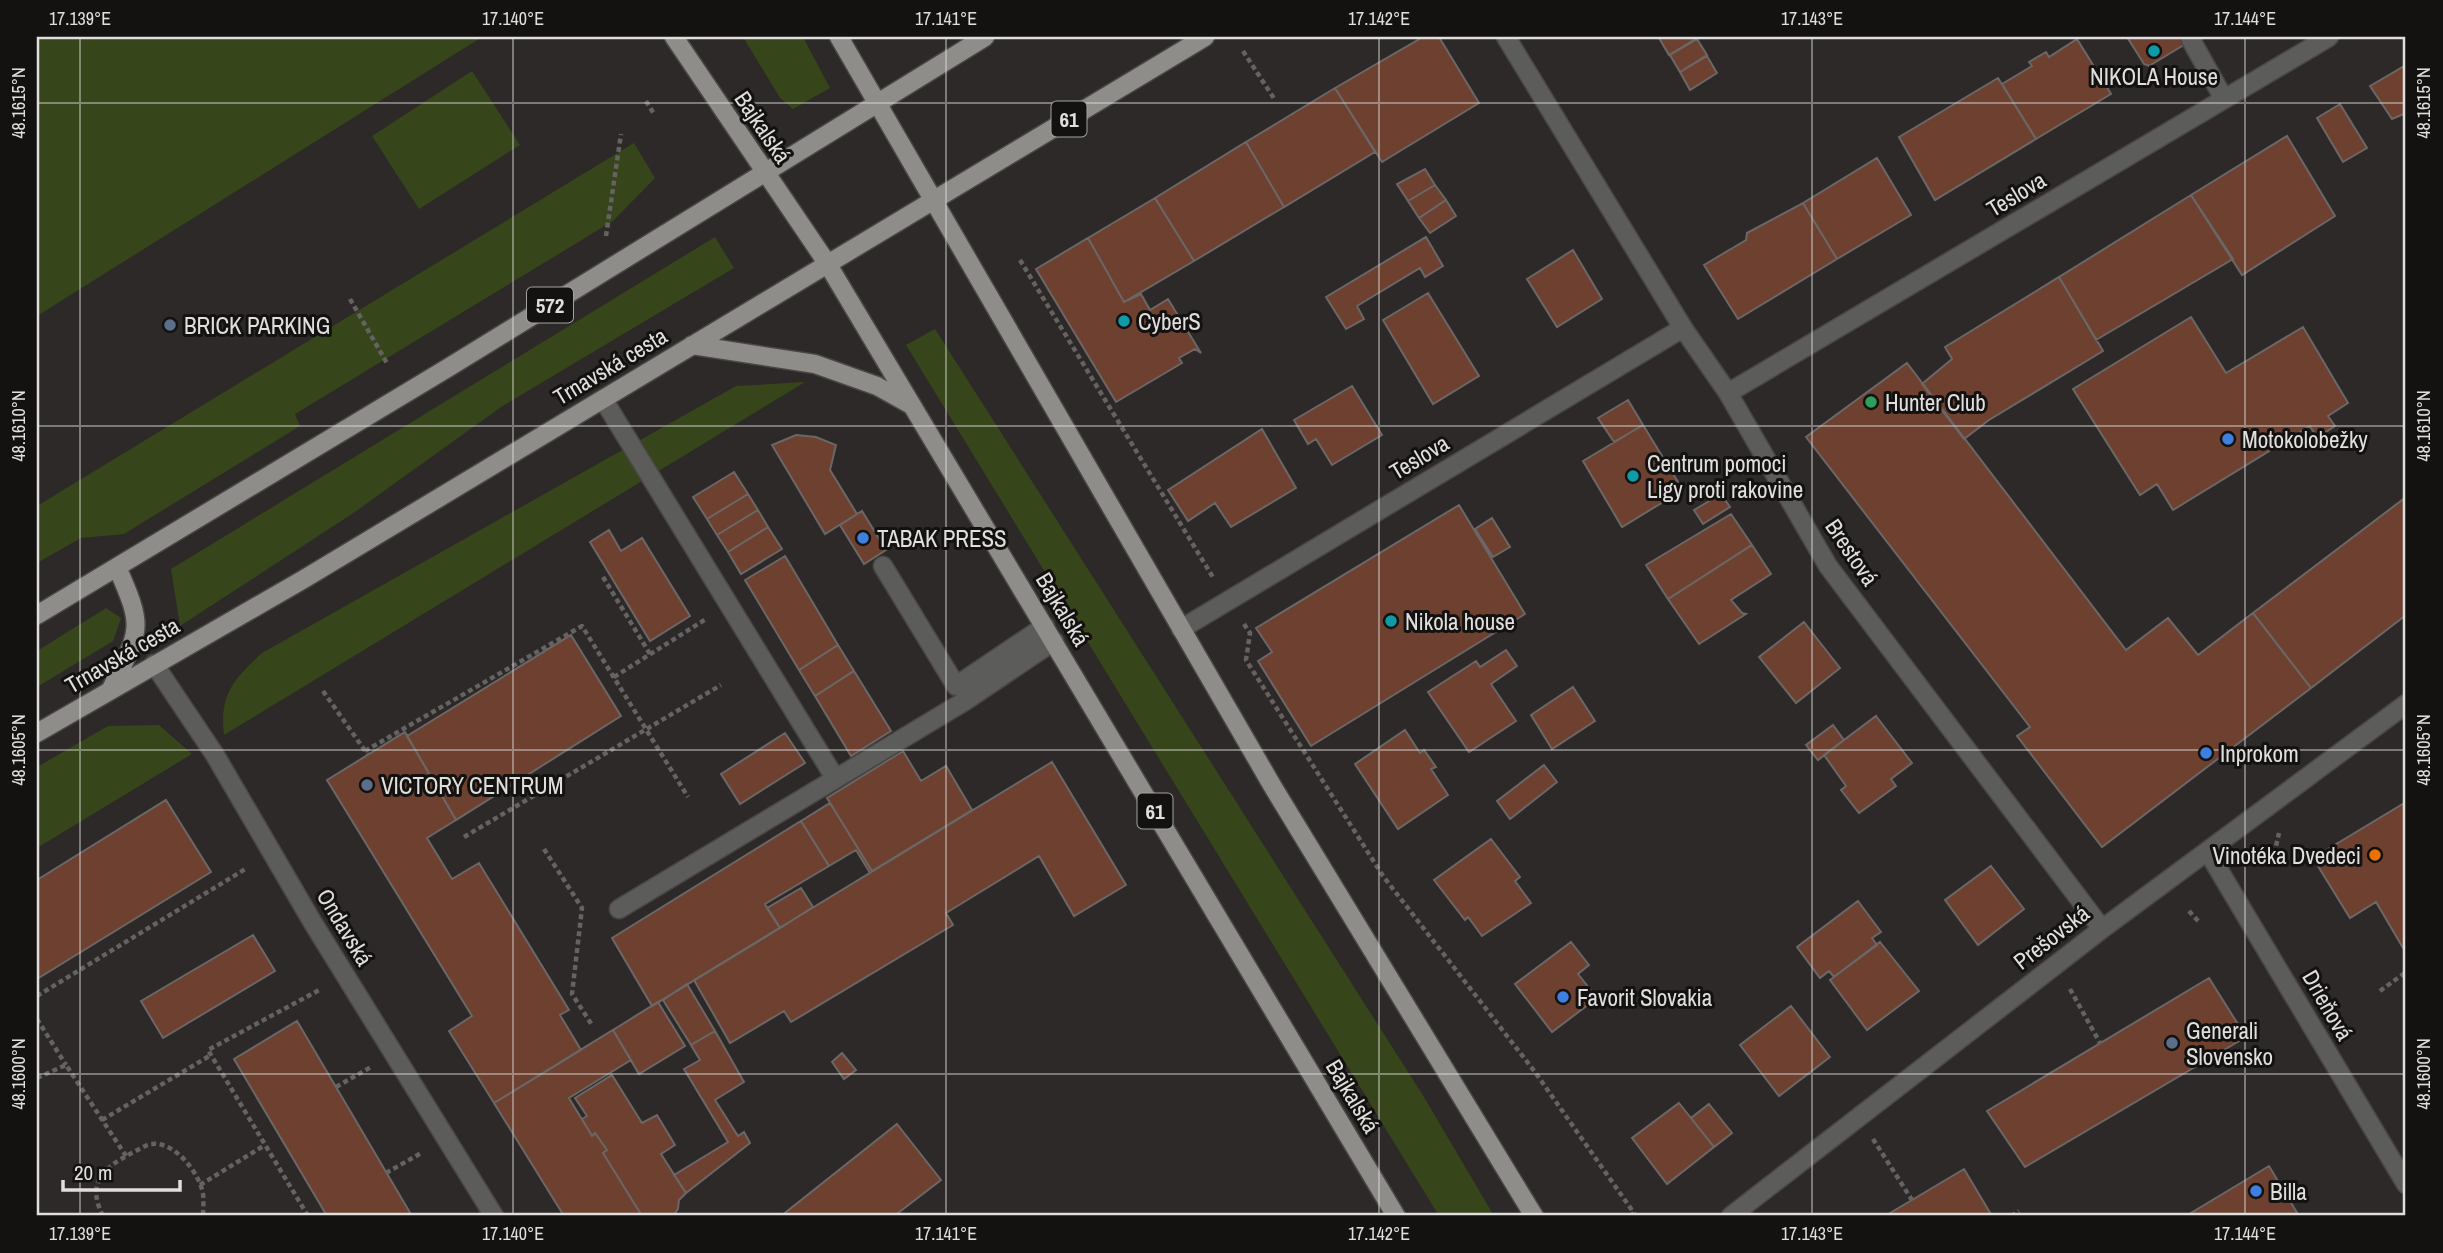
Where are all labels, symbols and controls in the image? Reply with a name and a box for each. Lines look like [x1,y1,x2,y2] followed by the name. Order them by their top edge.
[49,6,111,31] text: 17.139°E
[482,6,544,31] text: 17.140°E
[915,6,977,31] text: 17.141°E
[1348,6,1410,31] text: 17.142°E
[1781,6,1843,31] text: 17.143°E
[2214,6,2276,31] text: 17.144°E
[2146,43,2162,59] marker: NIKOLA House
[2090,61,2218,92] place label: NIKOLA House
[6,67,31,139] text: 48.1615°N
[2411,67,2436,139] text: 48.1615°N
[728,85,799,170] street label: Bajkalská
[1052,102,1086,136] road number: 61
[1981,164,2052,224] street label: Teslova
[527,288,573,322] road number: 572
[1138,306,1201,337] place label: CyberS
[184,310,330,341] place label: BRICK PARKING
[1116,313,1132,329] marker: CyberS
[162,317,178,333] marker: BRICK PARKING
[547,320,673,412] street label: Trnavská cesta
[1885,387,1986,418] place label: Hunter Club
[6,390,31,462] text: 48.1610°N
[2411,390,2436,462] text: 48.1610°N
[1863,394,1879,410] marker: Hunter Club
[2242,424,2368,455] place label: Motokolobežky
[1384,427,1455,487] street label: Teslova
[2220,431,2236,447] marker: Motokolobežky
[1647,448,1803,505] place label: Centrum pomoci Ligy proti rakovine
[1625,468,1641,484] marker: Centrum pomoci Ligy proti rakovine
[1818,512,1886,592] street label: Brestová
[877,523,1007,554] place label: TABAK PRESS
[855,530,871,546] marker: TABAK PRESS
[1029,566,1097,652] street label: Bajkalská
[1405,606,1515,637] place label: Nikola house
[59,610,185,700] street label: Trnavská cesta
[1383,613,1399,629] marker: Nikola house
[6,714,31,786] text: 48.1605°N
[2411,714,2436,786] text: 48.1605°N
[2220,738,2299,769] place label: Inprokom
[2198,745,2214,761] marker: Inprokom
[381,770,563,801] place label: VICTORY CENTRUM
[359,777,375,793] marker: VICTORY CENTRUM
[1138,794,1172,828] road number: 61
[2212,840,2361,871] place label: Vinotéka Dvedeci
[2367,847,2383,863] marker: Vinotéka Dvedeci
[310,883,380,972] street label: Ondavská
[2007,897,2096,976] street label: Prešovská
[2295,964,2361,1046] street label: Drieňová
[1577,982,1713,1013] place label: Favorit Slovakia
[1555,989,1571,1005] marker: Favorit Slovakia
[2186,1015,2273,1072] place label: Generali Slovensko
[2164,1035,2180,1051] marker: Generali Slovensko
[6,1038,31,1110] text: 48.1600°N
[2411,1038,2436,1110] text: 48.1600°N
[1319,1053,1387,1139] street label: Bajkalská
[63,1148,180,1192] scale bar
[74,1158,112,1187] text: 20 m
[2270,1176,2307,1207] place label: Billa
[2248,1183,2264,1199] marker: Billa
[49,1221,111,1246] text: 17.139°E
[482,1221,544,1246] text: 17.140°E
[915,1221,977,1246] text: 17.141°E
[1348,1221,1410,1246] text: 17.142°E
[1781,1221,1843,1246] text: 17.143°E
[2214,1221,2276,1246] text: 17.144°E

